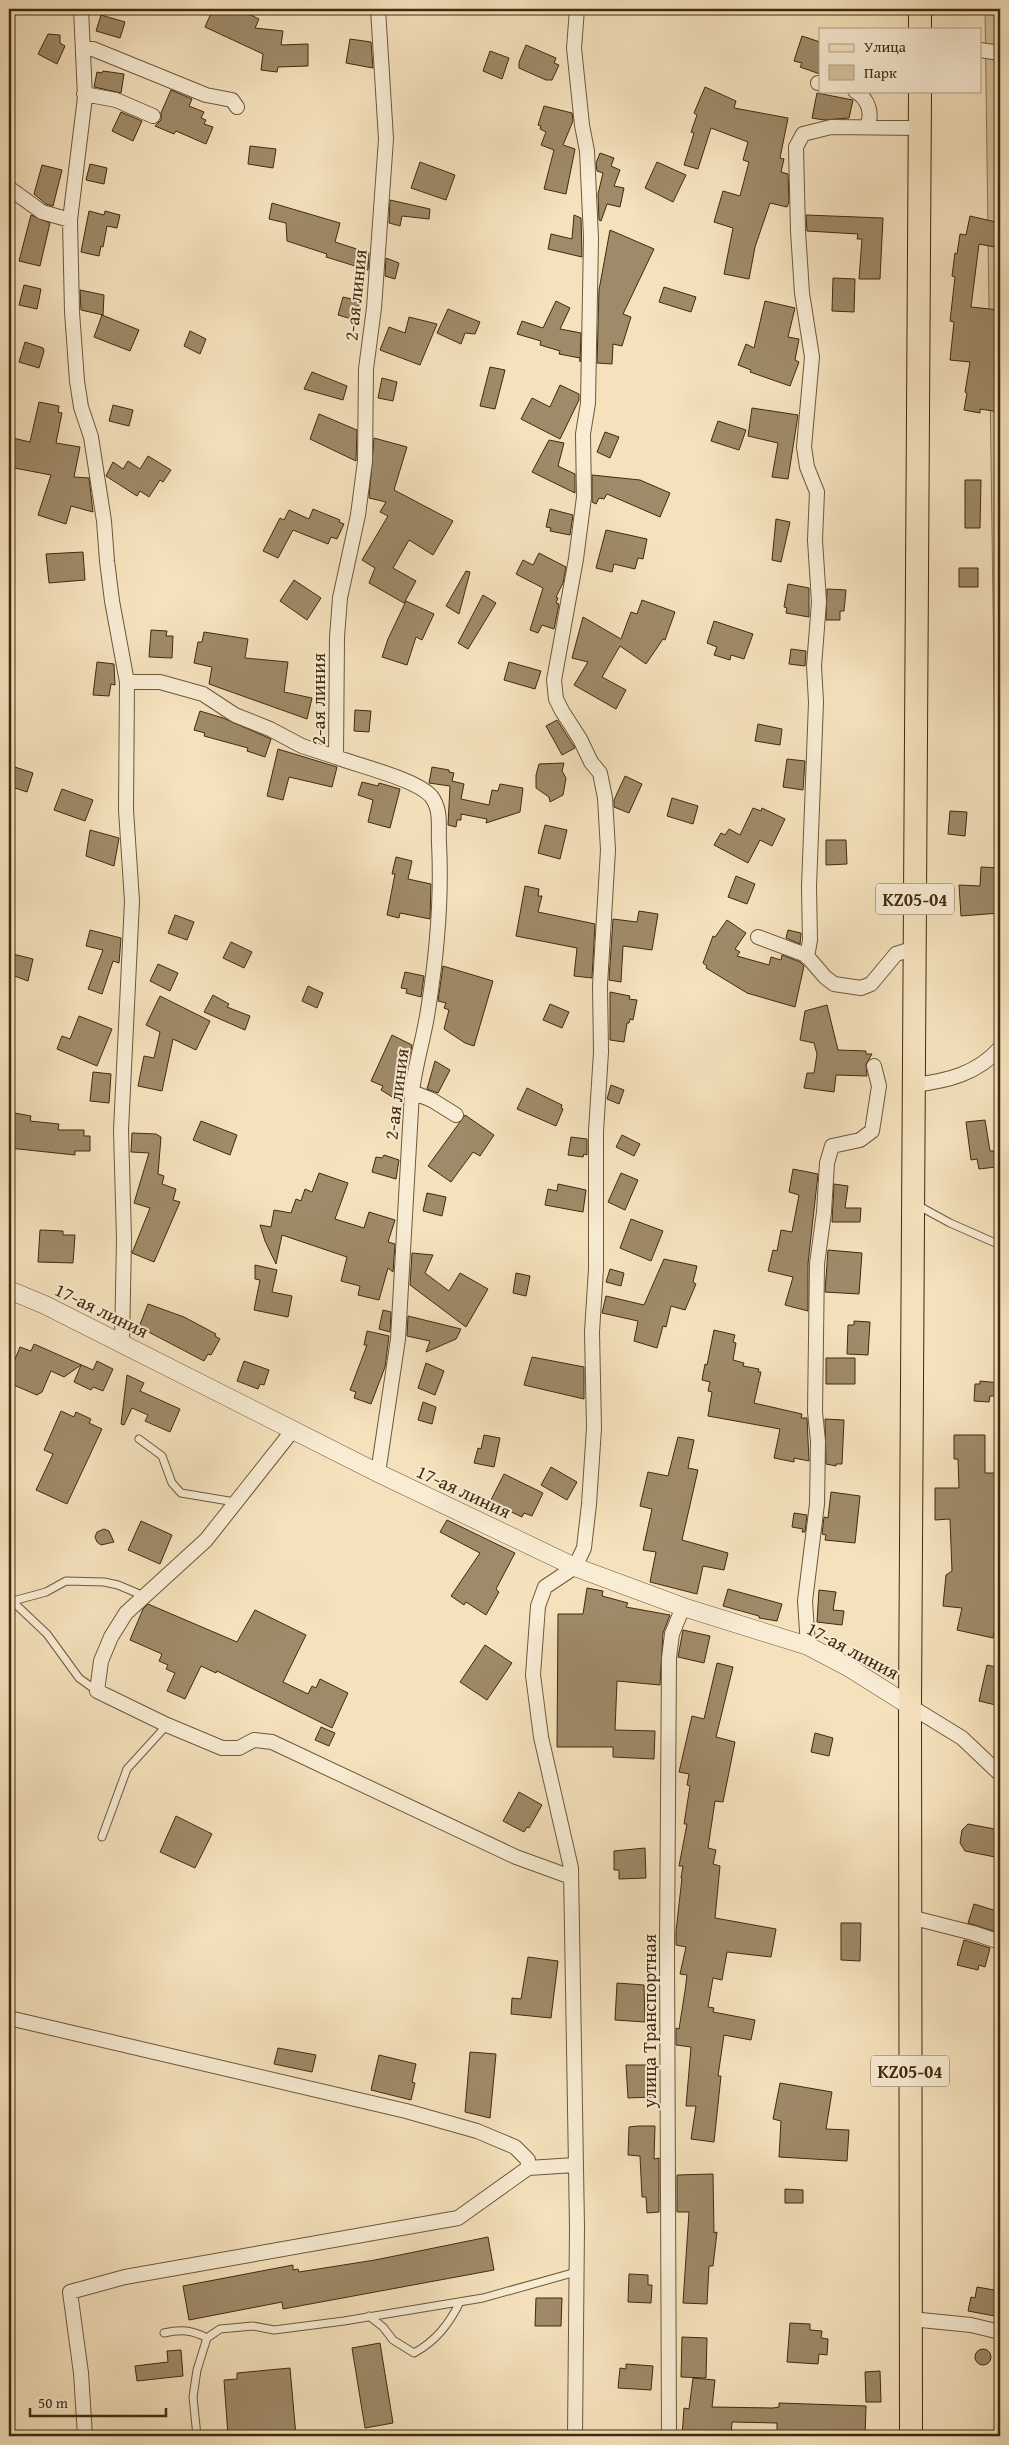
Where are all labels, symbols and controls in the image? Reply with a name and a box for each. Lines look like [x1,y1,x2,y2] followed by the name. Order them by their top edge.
[819,28,982,92] legend
[864,36,907,57] text: Улица
[864,62,897,83] text: Парк
[336,247,374,342] street label: 2-ая линия
[304,653,332,745] street label: 2-ая линия
[876,884,954,914] road number: KZ05-04
[376,1046,416,1141] street label: 2-ая линия
[50,1275,154,1345] street label: 17-ая линия
[412,1457,516,1525] street label: 17-ая линия
[802,1614,905,1686] street label: 17-ая линия
[635,1933,663,2109] street label: улица Транспортная
[871,2056,949,2086] road number: KZ05-04
[30,2385,166,2417] scale bar
[38,2392,69,2413] text: 50 m

